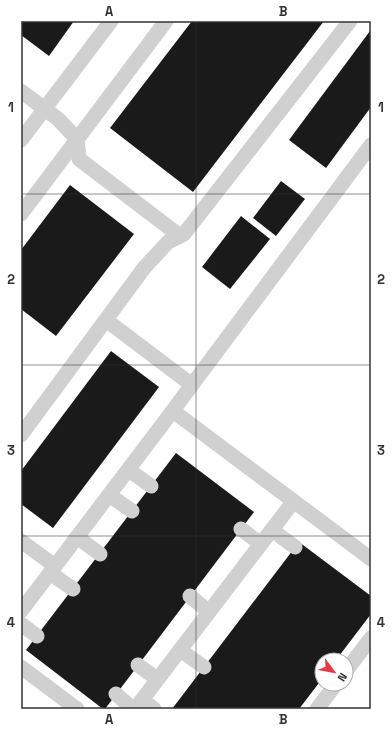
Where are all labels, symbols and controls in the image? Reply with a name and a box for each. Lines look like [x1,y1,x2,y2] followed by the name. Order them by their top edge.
[105,3,114,20] text: A
[279,3,288,20] text: B
[8,99,14,116] text: 1
[378,99,384,116] text: 1
[7,271,15,288] text: 2
[377,271,385,288] text: 2
[7,442,15,459] text: 3
[377,442,385,459] text: 3
[7,614,15,631] text: 4
[377,614,385,631] text: 4
[314,652,354,692] north arrow
[335,670,350,684] text: N
[105,711,114,728] text: A
[279,711,288,728] text: B

